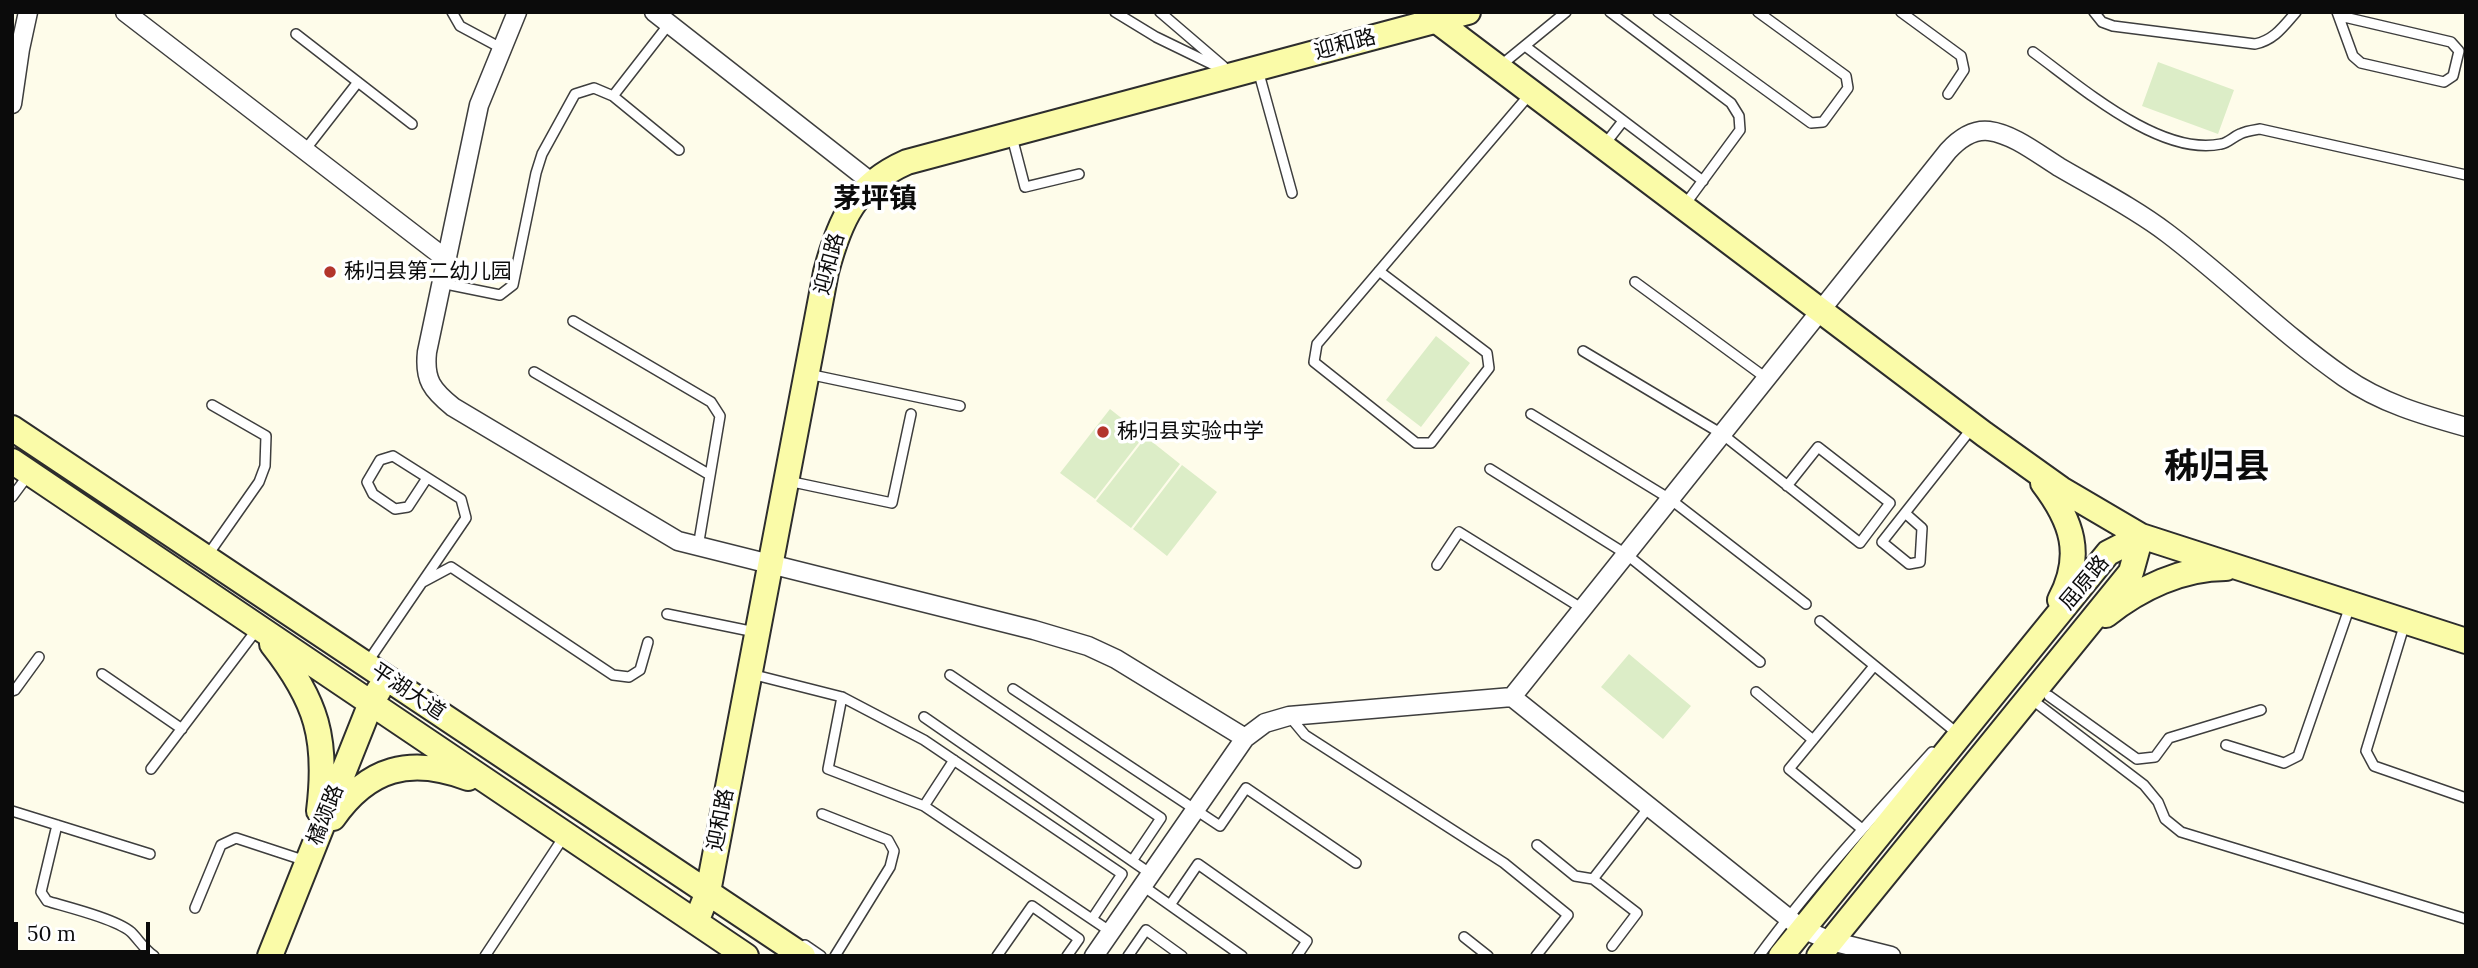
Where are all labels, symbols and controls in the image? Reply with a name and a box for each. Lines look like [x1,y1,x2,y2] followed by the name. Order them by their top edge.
[1311,25,1379,65] street label: 迎和路
[833,183,917,217] district label: 茅坪镇
[810,230,850,298] street label: 迎和路
[344,259,512,285] place label: 秭归县第二幼儿园
[322,264,338,280] marker: 秭归县第二幼儿园
[1117,419,1264,445] place label: 秭归县实验中学
[1095,424,1111,440] marker: 秭归县实验中学
[2165,447,2269,489] district label: 秭归县
[2055,551,2115,615] street label: 屈原路
[366,658,450,726] street label: 平湖大道
[303,781,349,849] street label: 橘颂路
[703,787,739,853] street label: 迎和路
[18,908,154,952] scale bar
[27,920,76,947] text: 50 m

